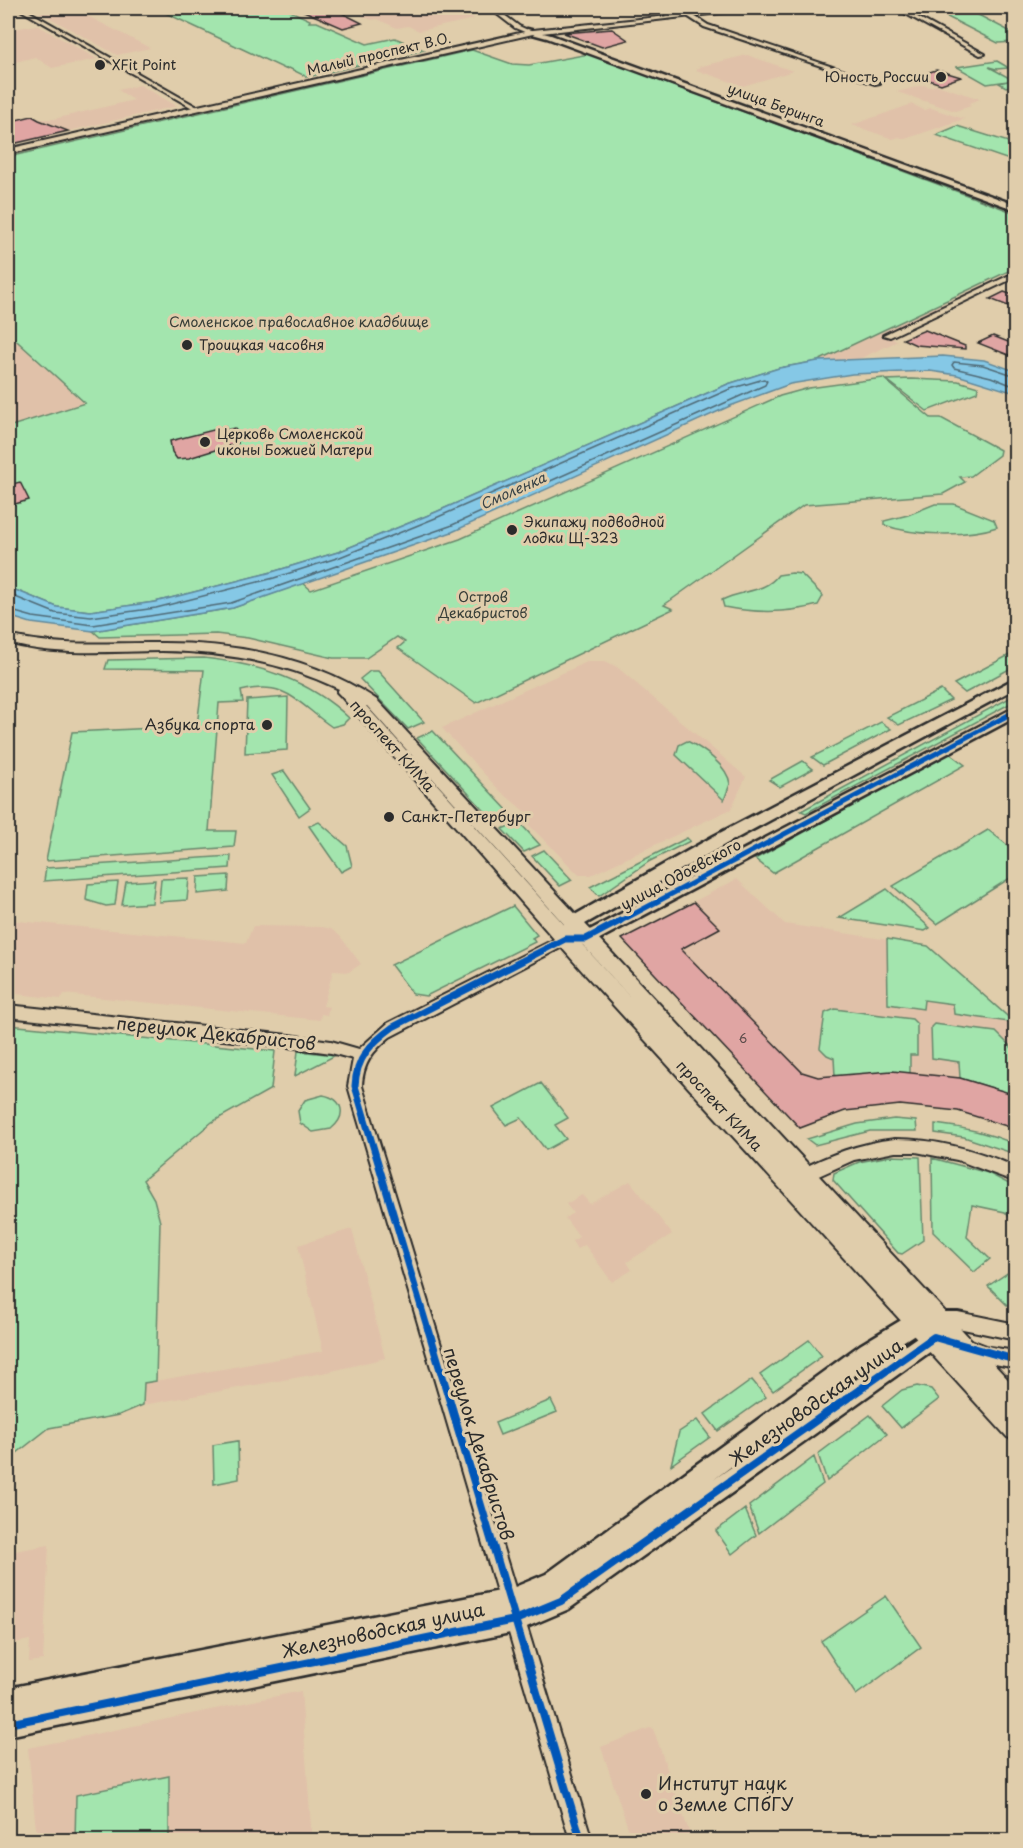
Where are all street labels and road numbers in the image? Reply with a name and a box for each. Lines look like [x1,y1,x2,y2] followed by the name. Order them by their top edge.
[305,27,453,80] street label: Малый проспект В.О.
[725,77,828,132] street label: улица Беринга
[345,694,441,797] street label: проспект КИМа
[616,832,745,915] street label: улица Одоевского
[115,1009,317,1056] street label: переулок Декабристов
[672,1054,769,1156] street label: проспект КИМа
[723,1331,908,1472] street label: Железноводская улица
[437,1344,522,1543] street label: переулок Декабристов
[279,1595,487,1664] street label: Железноводская улица

